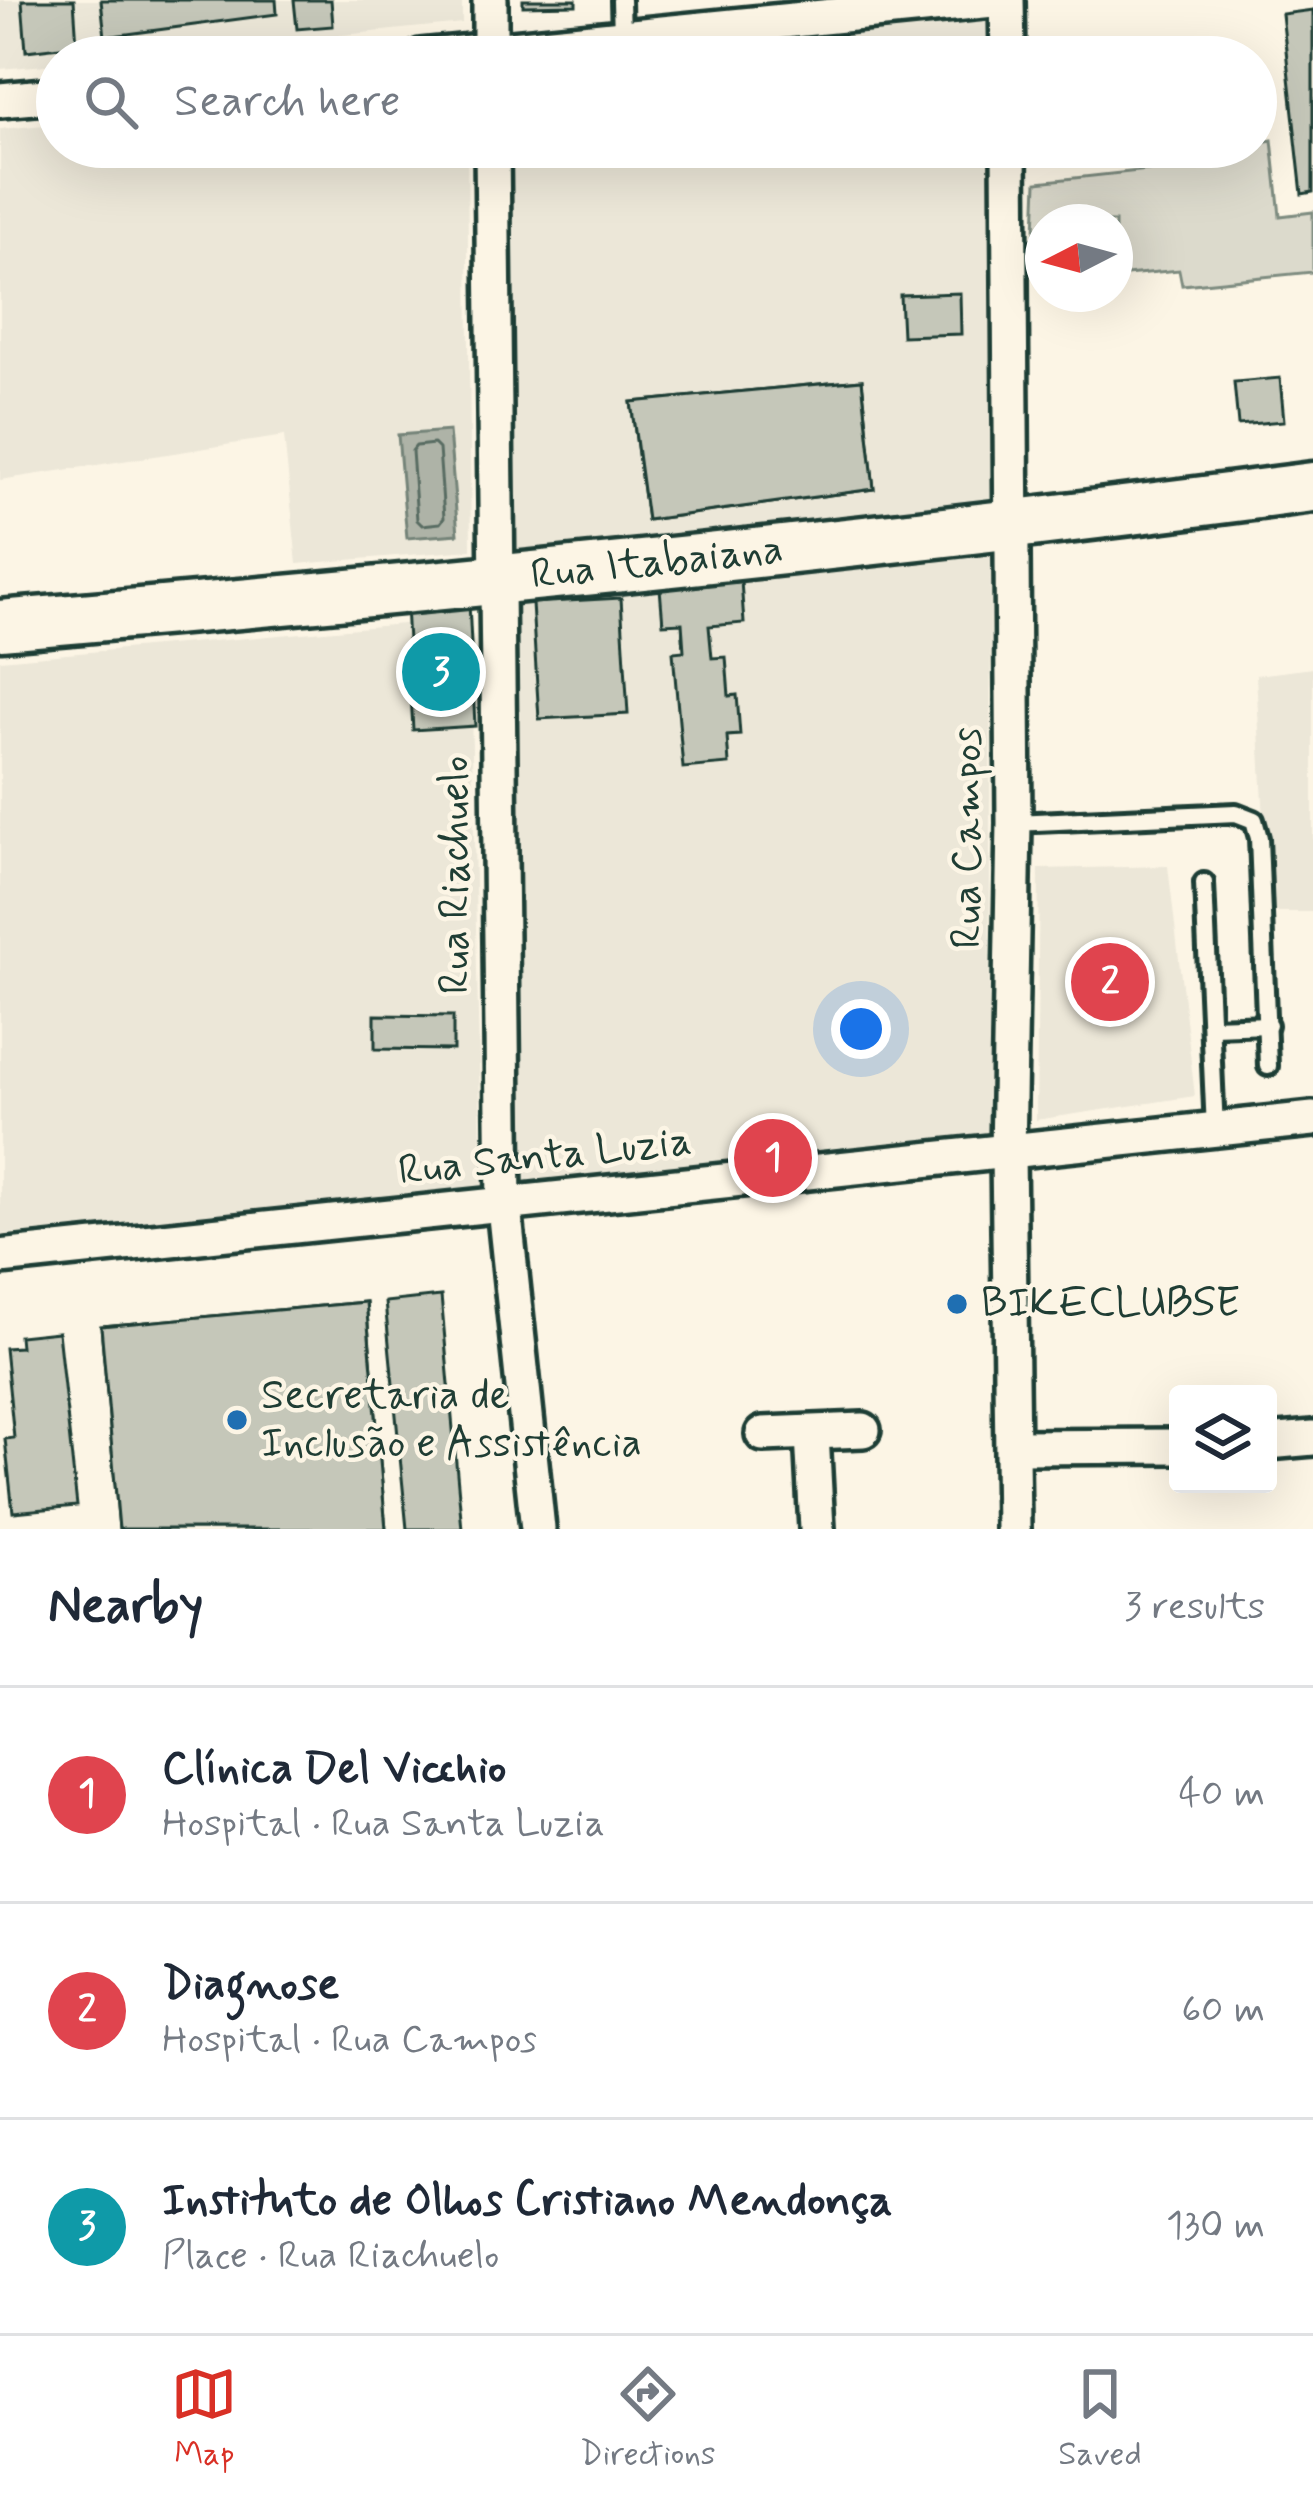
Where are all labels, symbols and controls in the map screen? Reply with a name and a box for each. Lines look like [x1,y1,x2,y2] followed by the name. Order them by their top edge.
[36,36,1277,168] search box
[78,69,144,135] icon: search
[174,73,401,132] text: Search here
[1025,204,1133,312] north arrow
[528,522,786,604] street label: Rua Itabaiana
[402,627,480,717] pin: 3
[941,727,996,949] street label: Rua Campos
[429,756,484,994] street label: Rua Riachuelo
[1071,937,1149,1027] pin: 2
[831,999,891,1059] your location
[734,1113,812,1203] pin: 1
[396,1114,694,1200] street label: Rua Santa Luzia
[981,1277,1240,1332] place label: BIKECLUBSE
[944,1291,970,1317] marker: BIKECLUBSE
[261,1369,642,1472] place label: Secretaria de Inclusão e Assistência
[1169,1385,1277,1493] map controls
[1169,1385,1277,1493] button: layers
[224,1407,250,1433] marker: Secretaria de Inclusão e Assistência
[48,1574,203,1640] text: Nearby
[1124,1582,1265,1633] text: 3 results
[162,1740,506,1799] text: Clínica Del Vicchio
[78,1769,96,1820] text: 1
[1178,1769,1265,1820] text: 40 m
[162,1799,605,1850] text: Hospital · Rua Santa Luzia
[162,1956,339,2015] text: Diagnose
[77,1985,97,2036] text: 2
[1181,1985,1265,2036] text: 60 m
[162,2015,537,2066] text: Hospital · Rua Campos
[162,2172,892,2231] text: Instituto de Olhos Cristiano Mendonça
[78,2201,96,2252] text: 3
[1166,2201,1265,2252] text: 130 m
[162,2231,499,2282] text: Place · Rua Riachuelo
[171,2361,237,2477] tab: Map
[580,2361,716,2477] tab: Directions
[1058,2361,1142,2477] tab: Saved

